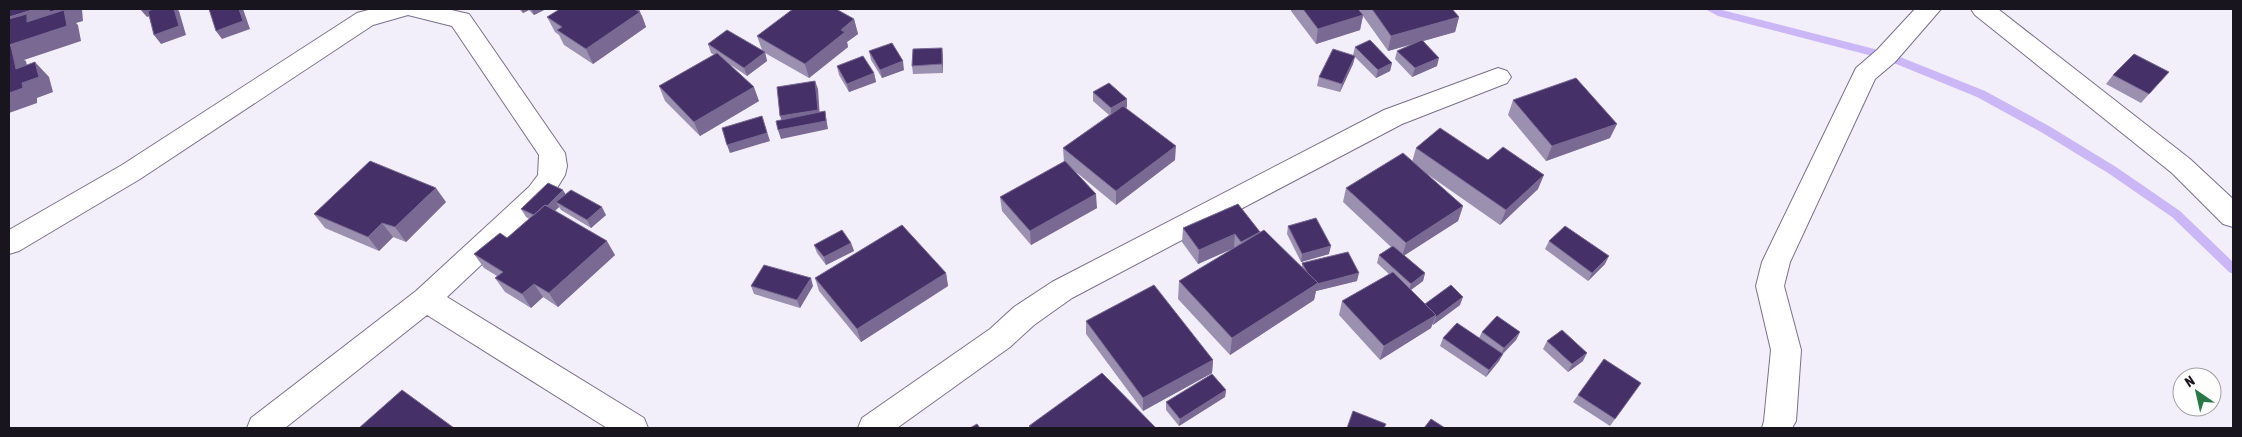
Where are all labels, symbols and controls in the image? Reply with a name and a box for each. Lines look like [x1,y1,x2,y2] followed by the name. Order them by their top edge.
[2172,367,2222,417] north arrow
[2182,372,2198,390] text: N

